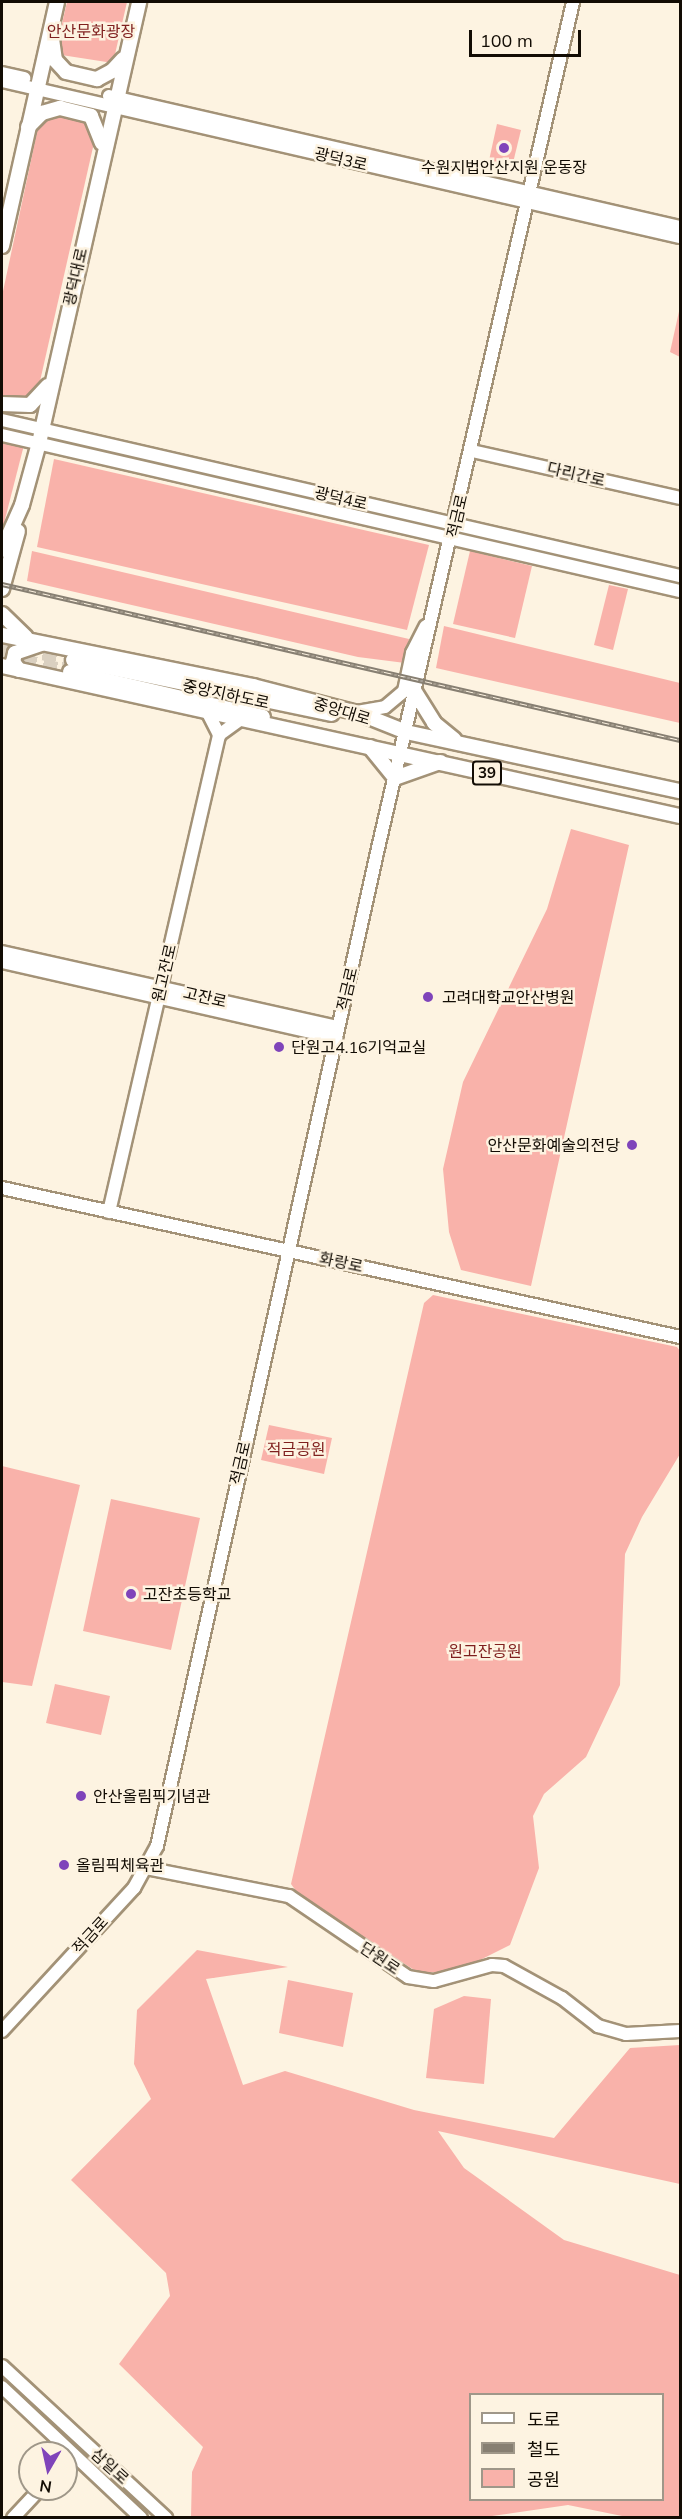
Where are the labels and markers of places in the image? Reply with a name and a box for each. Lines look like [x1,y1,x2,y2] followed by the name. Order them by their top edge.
[497,141,511,155] marker: 수원지법안산지원 운동장
[421,157,587,177] place label: 수원지법안산지원 운동장
[442,987,574,1007] place label: 고려대학교안산병원
[419,988,437,1006] marker: 고려대학교안산병원
[291,1037,426,1057] place label: 단원고4.16기억교실
[272,1040,286,1054] marker: 단원고4.16기억교실
[488,1135,620,1155] place label: 안산문화예술의전당
[625,1138,639,1152] marker: 안산문화예술의전당
[143,1584,231,1604] place label: 고잔초등학교
[124,1587,138,1601] marker: 고잔초등학교
[93,1786,211,1806] place label: 안산올림픽기념관
[74,1789,88,1803] marker: 안산올림픽기념관
[76,1855,164,1875] place label: 올림픽체육관
[57,1858,71,1872] marker: 올림픽체육관

